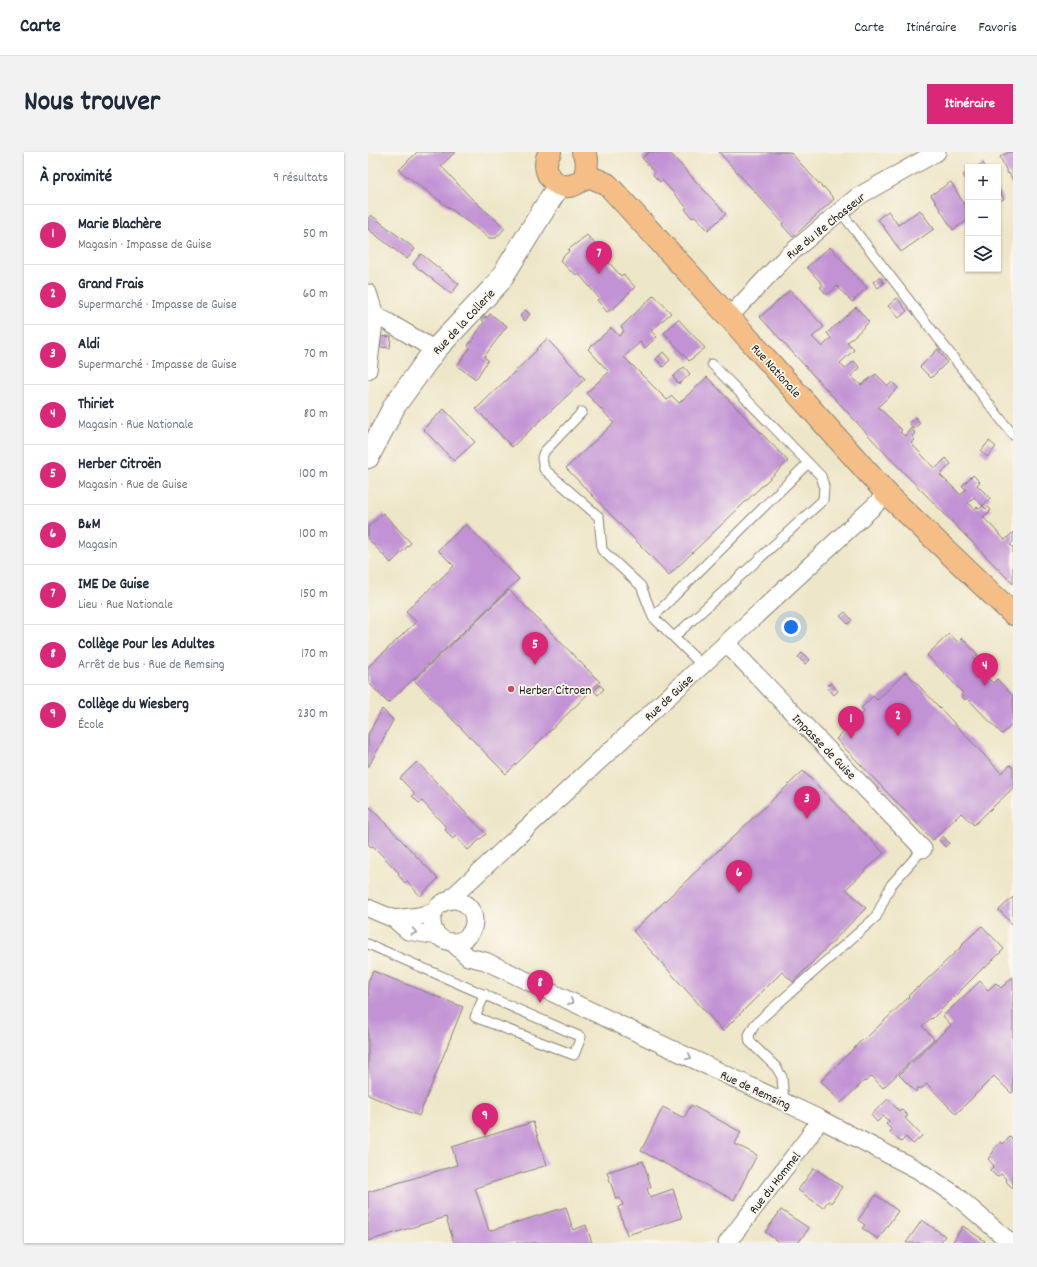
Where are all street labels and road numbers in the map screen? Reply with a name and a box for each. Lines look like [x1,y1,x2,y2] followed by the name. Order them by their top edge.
[783,189,871,265] street label: Rue du 18e Chasseur
[429,285,501,360] street label: Rue de la Collerie
[746,340,805,403] street label: Rue Nationale
[641,671,699,727] street label: Rue de Guise
[787,710,860,785] street label: Impasse de Guise
[717,1067,794,1116] street label: Rue de Remsing
[746,1148,806,1219] street label: Rue du Hommel

